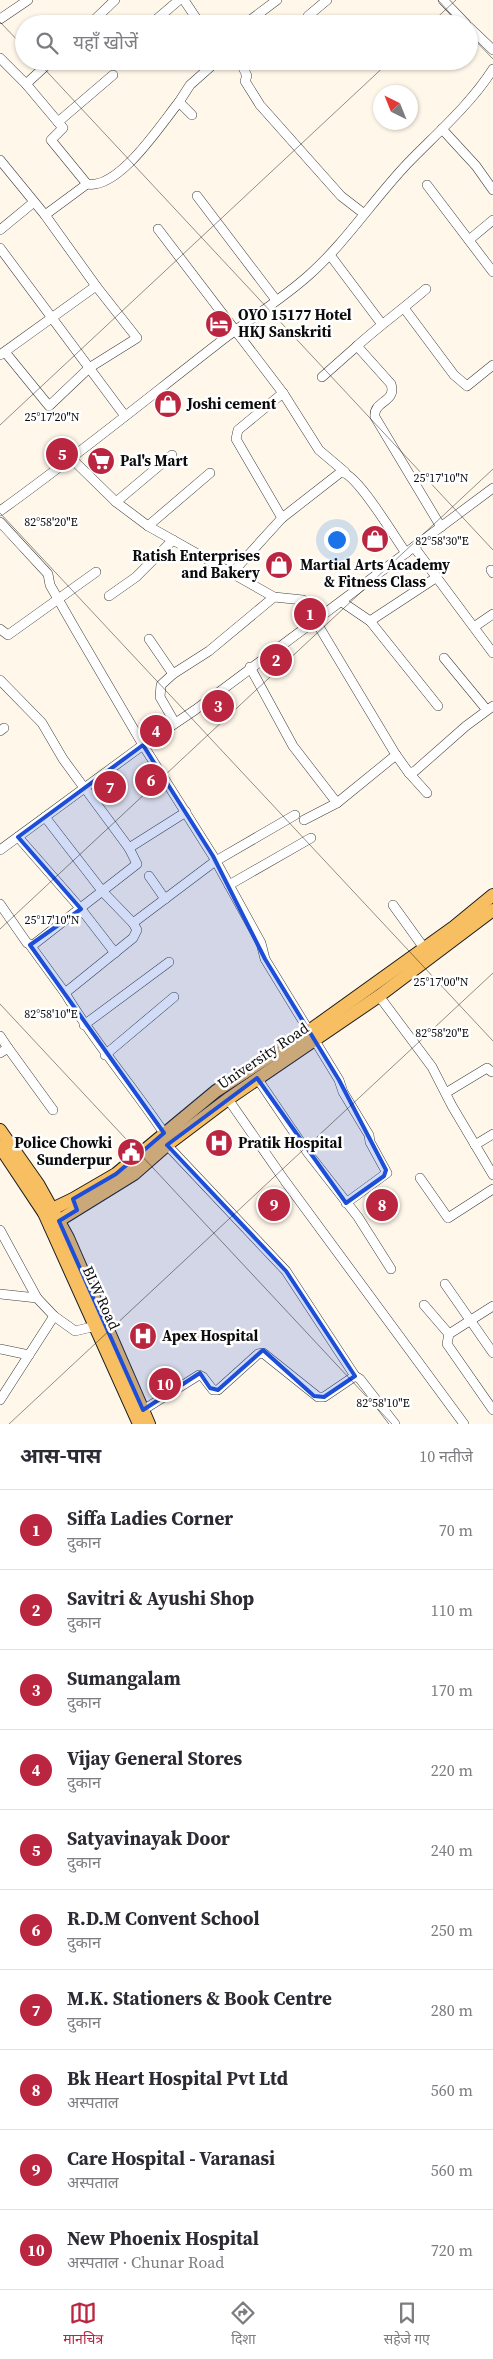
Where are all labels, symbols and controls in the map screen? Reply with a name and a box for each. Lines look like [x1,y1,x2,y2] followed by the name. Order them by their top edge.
[15,15,478,70] search box
[33,29,61,57] icon: search
[73,29,138,55] text: यहाँ खोजें
[373,85,418,130] north arrow
[238,304,352,342] place label: OYO 15177 Hotel HKJ Sanskriti
[204,309,234,339] hotel icon: OYO 15177 Hotel HKJ Sanskriti
[153,389,183,419] shop icon: Joshi cement
[186,393,277,414] place label: Joshi cement
[24,409,80,425] text: 25°17'20"N
[46,435,78,473] pin: 5
[86,446,116,476] supermarket icon: Pal's Mart
[120,450,189,471] place label: Pal's Mart
[413,470,469,486] text: 25°17'10"N
[24,514,78,530] text: 82°58'20"E
[360,524,390,554] shop icon: Martial Arts Academy & Fitness Class
[324,527,350,553] your location
[415,533,469,549] text: 82°58'30"E
[132,545,260,583] place label: Ratish Enterprises and Bakery
[264,550,294,580] shop icon: Ratish Enterprises and Bakery
[300,554,450,592] place label: Martial Arts Academy & Fitness Class
[294,595,326,633] pin: 1
[260,641,292,679] pin: 2
[202,687,234,725] pin: 3
[140,712,172,750] pin: 4
[135,761,167,799] pin: 6
[94,768,126,806] pin: 7
[24,912,80,928] text: 25°17'10"N
[413,974,469,990] text: 25°17'00"N
[24,1006,78,1022] text: 82°58'10"E
[213,1017,313,1094] street label: University Road
[415,1025,469,1041] text: 82°58'20"E
[204,1128,234,1158] hospital icon: Pratik Hospital
[14,1132,112,1170] place label: Police Chowki Sunderpur
[238,1132,342,1153] place label: Pratik Hospital
[116,1137,146,1167] public building icon: Police Chowki Sunderpur
[258,1186,290,1224] pin: 9
[366,1186,398,1224] pin: 8
[78,1263,126,1333] street label: BLW Road
[128,1321,158,1351] hospital icon: Apex Hospital
[162,1325,259,1346] place label: Apex Hospital
[149,1365,181,1403] pin: 10
[356,1395,410,1411] text: 82°58'10"E
[20,1441,101,1470] text: आस-पास
[419,1445,473,1467] text: 10 नतीजे
[67,1505,233,1531] text: Siffa Ladies Corner
[32,1519,40,1541] text: 1
[439,1519,473,1541] text: 70 m
[67,1531,101,1553] text: दुकान
[67,1585,254,1611] text: Savitri & Ayushi Shop
[32,1599,40,1621] text: 2
[431,1599,473,1621] text: 110 m
[67,1611,101,1633] text: दुकान
[67,1665,181,1691] text: Sumangalam
[32,1679,40,1701] text: 3
[431,1679,473,1701] text: 170 m
[67,1691,101,1713] text: दुकान
[67,1745,242,1771] text: Vijay General Stores
[32,1759,40,1781] text: 4
[431,1759,473,1781] text: 220 m
[67,1771,101,1793] text: दुकान
[67,1825,230,1851] text: Satyavinayak Door
[32,1839,40,1861] text: 5
[431,1839,473,1861] text: 240 m
[67,1851,101,1873] text: दुकान
[67,1905,260,1931] text: R.D.M Convent School
[32,1919,40,1941] text: 6
[431,1919,473,1941] text: 250 m
[67,1931,101,1953] text: दुकान
[67,1985,332,2011] text: M.K. Stationers & Book Centre
[32,1999,40,2021] text: 7
[431,1999,473,2021] text: 280 m
[67,2011,101,2033] text: दुकान
[67,2065,288,2091] text: Bk Heart Hospital Pvt Ltd
[32,2079,40,2101] text: 8
[431,2079,473,2101] text: 560 m
[67,2091,119,2113] text: अस्पताल
[67,2145,275,2171] text: Care Hospital - Varanasi
[32,2159,40,2181] text: 9
[431,2159,473,2181] text: 560 m
[67,2171,119,2193] text: अस्पताल
[67,2225,259,2251] text: New Phoenix Hospital
[27,2239,45,2261] text: 10
[431,2239,473,2261] text: 720 m
[67,2251,224,2273] text: अस्पताल · Chunar Road
[63,2299,103,2350] tab: मानचित्र
[229,2299,257,2350] tab: दिशा
[384,2299,430,2350] tab: सहेजे गए

